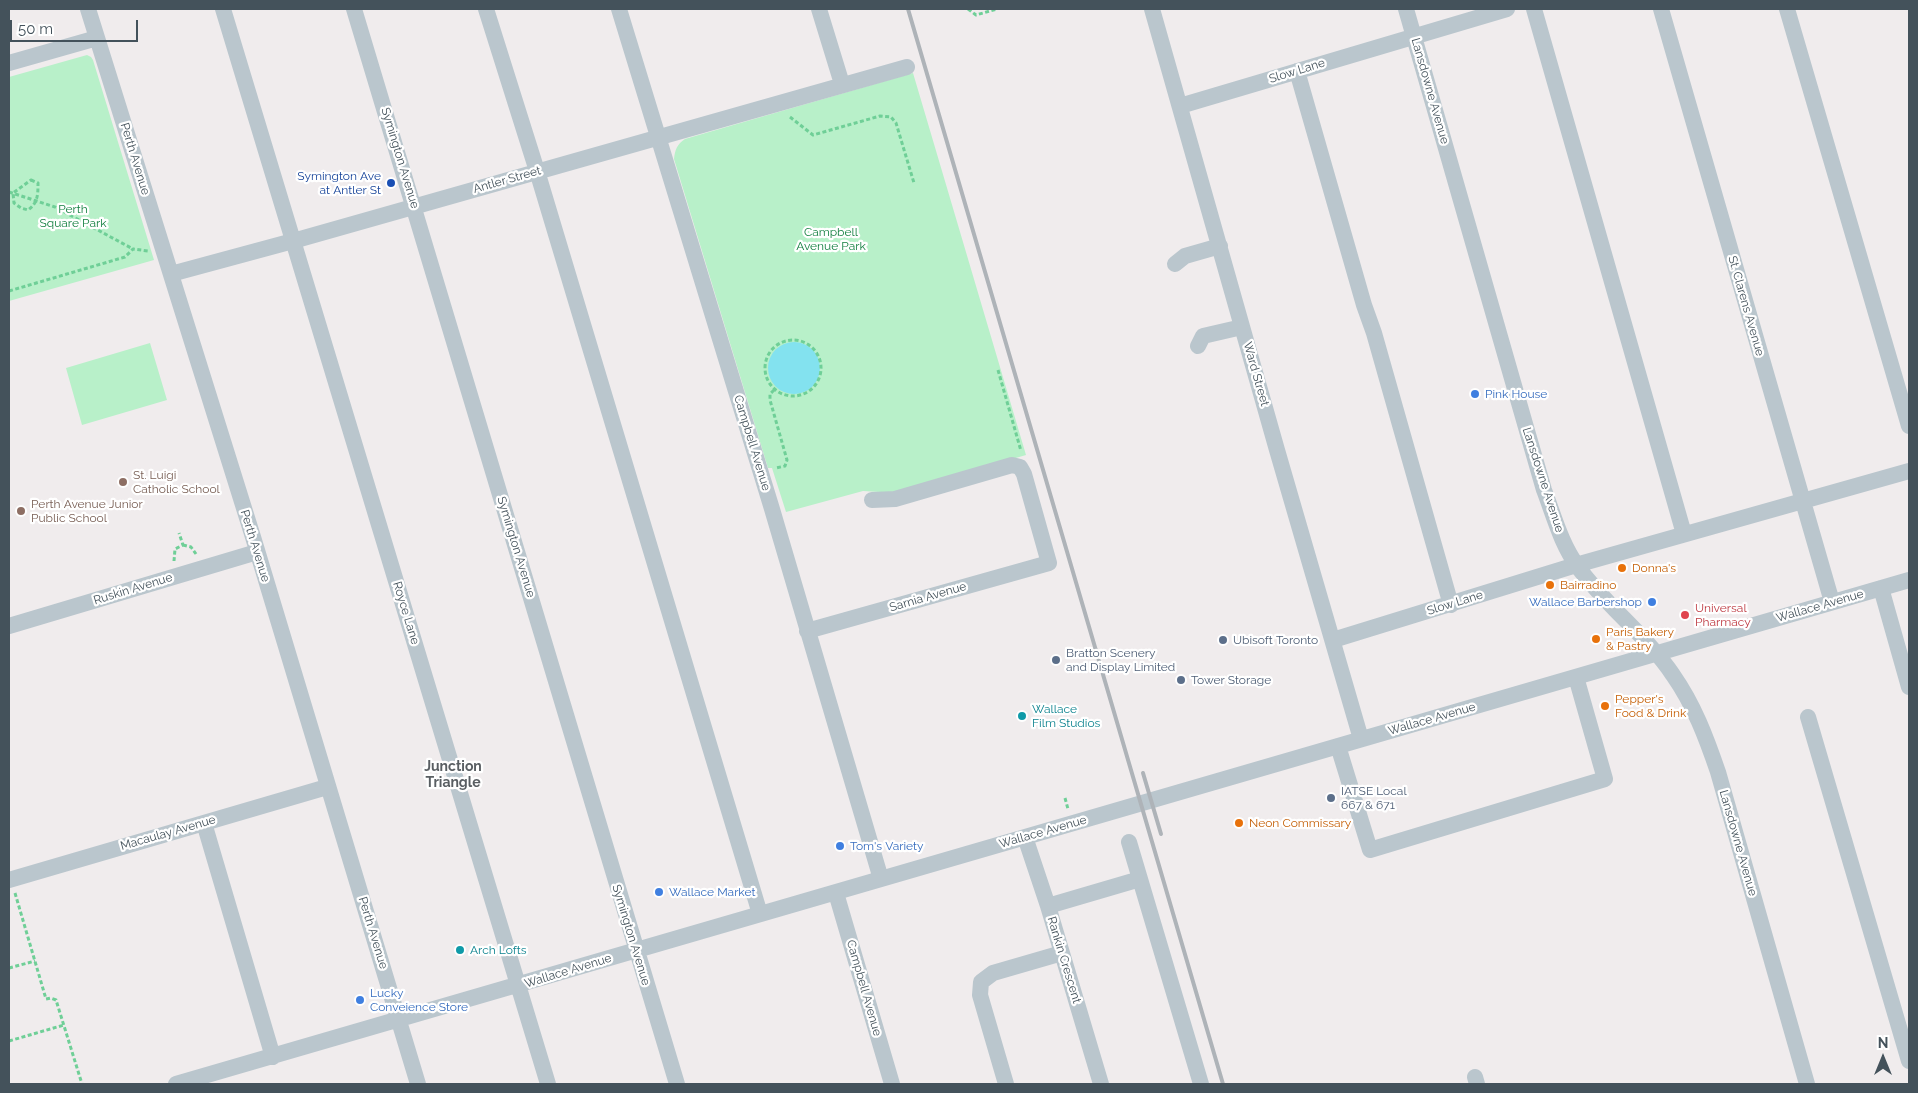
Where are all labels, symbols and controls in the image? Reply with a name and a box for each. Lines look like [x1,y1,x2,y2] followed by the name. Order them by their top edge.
[12,10,140,42] scale bar
[18,20,53,38] text: 50 m
[1408,36,1452,146] street label: Lansdowne Avenue
[1267,56,1327,86] street label: Slow Lane
[378,106,422,210] street label: Symington Avenue
[117,121,153,197] street label: Perth Avenue
[471,163,543,197] street label: Antler Street
[297,169,381,197] place label: Symington Ave at Antler St
[385,177,397,189] marker: Symington Ave at Antler St
[40,202,106,230] park label: Perth Square Park
[796,225,866,253] park label: Campbell Avenue Park
[1725,254,1767,358] street label: St. Clarens Avenue
[1240,340,1272,408] street label: Ward Street
[1485,387,1547,401] place label: Pink House
[1469,388,1481,400] marker: Pink House
[731,393,773,493] street label: Campbell Avenue
[1519,426,1567,534] street label: Lansdowne Avenue
[133,468,220,496] place label: St. Luigi Catholic School
[117,476,129,488] marker: St. Luigi Catholic School
[494,495,538,599] street label: Symington Avenue
[31,497,143,525] place label: Perth Avenue Junior Public School
[15,505,27,517] marker: Perth Avenue Junior Public School
[237,508,273,584] street label: Perth Avenue
[1632,561,1676,575] place label: Donna's
[1616,562,1628,574] marker: Donna's
[92,570,174,608] street label: Ruskin Avenue
[1560,578,1616,592] place label: Bairradino
[888,579,968,615] street label: Sarnia Avenue
[1544,579,1556,591] marker: Bairradino
[390,580,422,646] street label: Royce Lane
[1775,587,1865,625] street label: Wallace Avenue
[1425,588,1485,618] street label: Slow Lane
[1529,595,1642,609] place label: Wallace Barbershop
[1646,596,1658,608] marker: Wallace Barbershop
[1695,601,1751,629] place label: Universal Pharmacy
[1679,609,1691,621] marker: Universal Pharmacy
[1606,625,1674,653] place label: Paris Bakery & Pastry
[1233,633,1318,647] place label: Ubisoft Toronto
[1590,633,1602,645] marker: Paris Bakery & Pastry
[1217,634,1229,646] marker: Ubisoft Toronto
[1066,646,1175,674] place label: Bratton Scenery and Display Limited
[1050,654,1062,666] marker: Bratton Scenery and Display Limited
[1191,673,1271,687] place label: Tower Storage
[1175,674,1187,686] marker: Tower Storage
[1615,692,1686,720] place label: Pepper's Food & Drink
[1387,700,1477,738] street label: Wallace Avenue
[1599,700,1611,712] marker: Pepper's Food & Drink
[1032,702,1100,730] place label: Wallace Film Studios
[1016,710,1028,722] marker: Wallace Film Studios
[424,759,482,792] district label: Junction Triangle
[1341,784,1407,812] place label: IATSE Local 667 & 671
[1716,788,1760,898] street label: Lansdowne Avenue
[1325,792,1337,804] marker: IATSE Local 667 & 671
[119,812,217,854] street label: Macaulay Avenue
[998,813,1088,851] street label: Wallace Avenue
[1249,816,1351,830] place label: Neon Commissary
[1233,817,1245,829] marker: Neon Commissary
[850,839,924,853] place label: Tom's Variety
[834,840,846,852] marker: Tom's Variety
[609,883,653,987] street label: Symington Avenue
[669,885,755,899] place label: Wallace Market
[653,886,665,898] marker: Wallace Market
[355,895,391,971] street label: Perth Avenue
[1044,915,1084,1005] street label: Rankin Crescent
[843,938,885,1038] street label: Campbell Avenue
[470,943,526,957] place label: Arch Lofts
[454,944,466,956] marker: Arch Lofts
[523,951,613,991] street label: Wallace Avenue
[370,986,468,1014] place label: Lucky Conveience Store
[354,994,366,1006] marker: Lucky Conveience Store
[1858,1033,1908,1083] north arrow
[1878,1035,1888,1051] text: N

